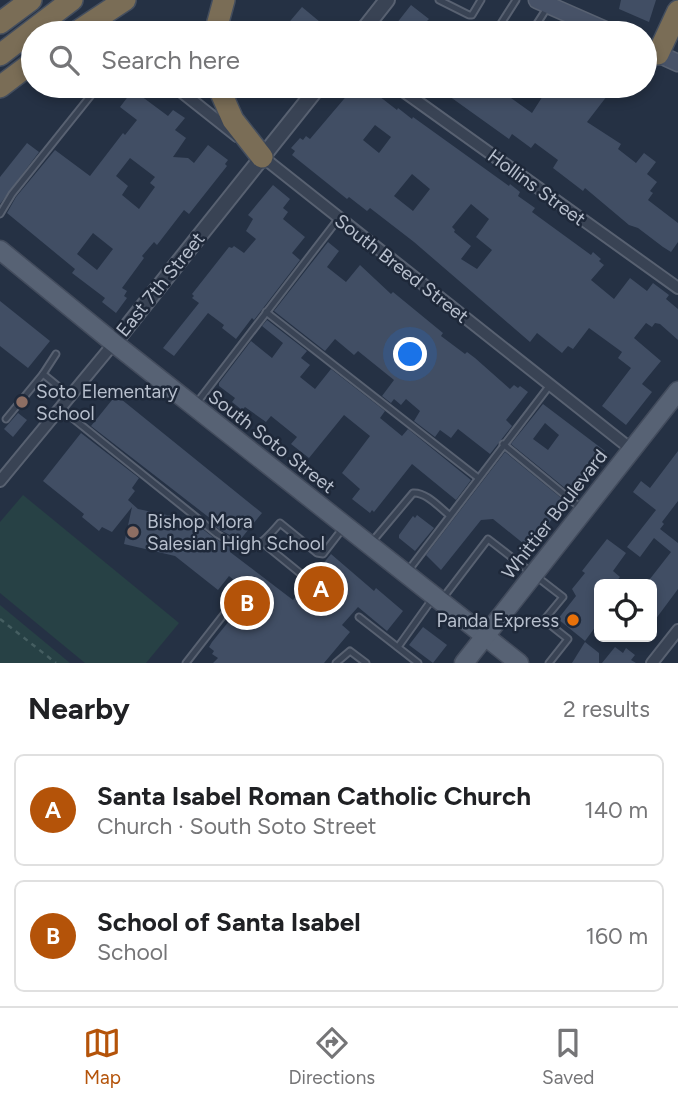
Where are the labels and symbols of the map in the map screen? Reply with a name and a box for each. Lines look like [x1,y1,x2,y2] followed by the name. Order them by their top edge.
[483,144,590,231] street label: Hollins Street
[330,209,473,328] street label: South Breed Street
[111,228,209,341] street label: East 7th Street
[393,337,427,371] your location
[36,380,178,425] place label: Soto Elementary School
[204,385,340,498] street label: South Soto Street
[14,394,30,410] marker: Soto Elementary School
[497,445,612,584] street label: Whittier Boulevard
[147,510,325,555] place label: Bishop Mora Salesian High School
[125,524,141,540] marker: Bishop Mora Salesian High School
[298,563,344,615] pin: A
[224,577,270,629] pin: B
[436,609,559,632] place label: Panda Express
[565,612,581,628] marker: Panda Express

